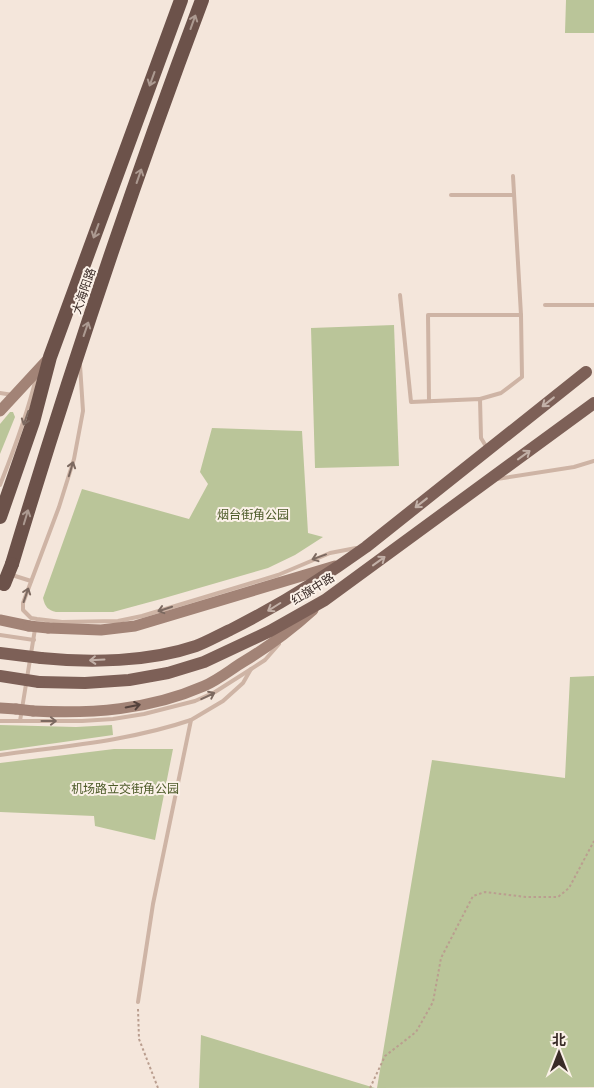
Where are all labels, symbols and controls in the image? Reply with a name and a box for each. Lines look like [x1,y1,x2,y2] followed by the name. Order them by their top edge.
[189,15,198,31] one-way arrow
[147,70,156,86] one-way arrow
[135,168,144,184] one-way arrow
[91,223,100,238] one-way arrow
[70,266,98,316] street label: 大海阳路
[82,322,91,338] one-way arrow
[542,397,555,408] one-way arrow
[20,409,30,425] one-way arrow
[517,449,530,460] one-way arrow
[66,461,76,477] one-way arrow
[415,498,428,509] one-way arrow
[217,508,289,522] park label: 烟台街角公园
[21,510,31,526] one-way arrow
[311,553,327,562] one-way arrow
[372,556,386,566] one-way arrow
[289,570,337,608] street label: 红旗中路
[22,587,31,603] one-way arrow
[267,602,281,612] one-way arrow
[157,604,173,614] one-way arrow
[89,655,105,664] one-way arrow
[200,690,215,700] one-way arrow
[125,701,141,710] one-way arrow
[40,716,56,726] one-way arrow
[71,782,179,796] park label: 机场路立交街角公园
[534,1028,584,1078] north arrow
[552,1032,566,1049] text: 北

